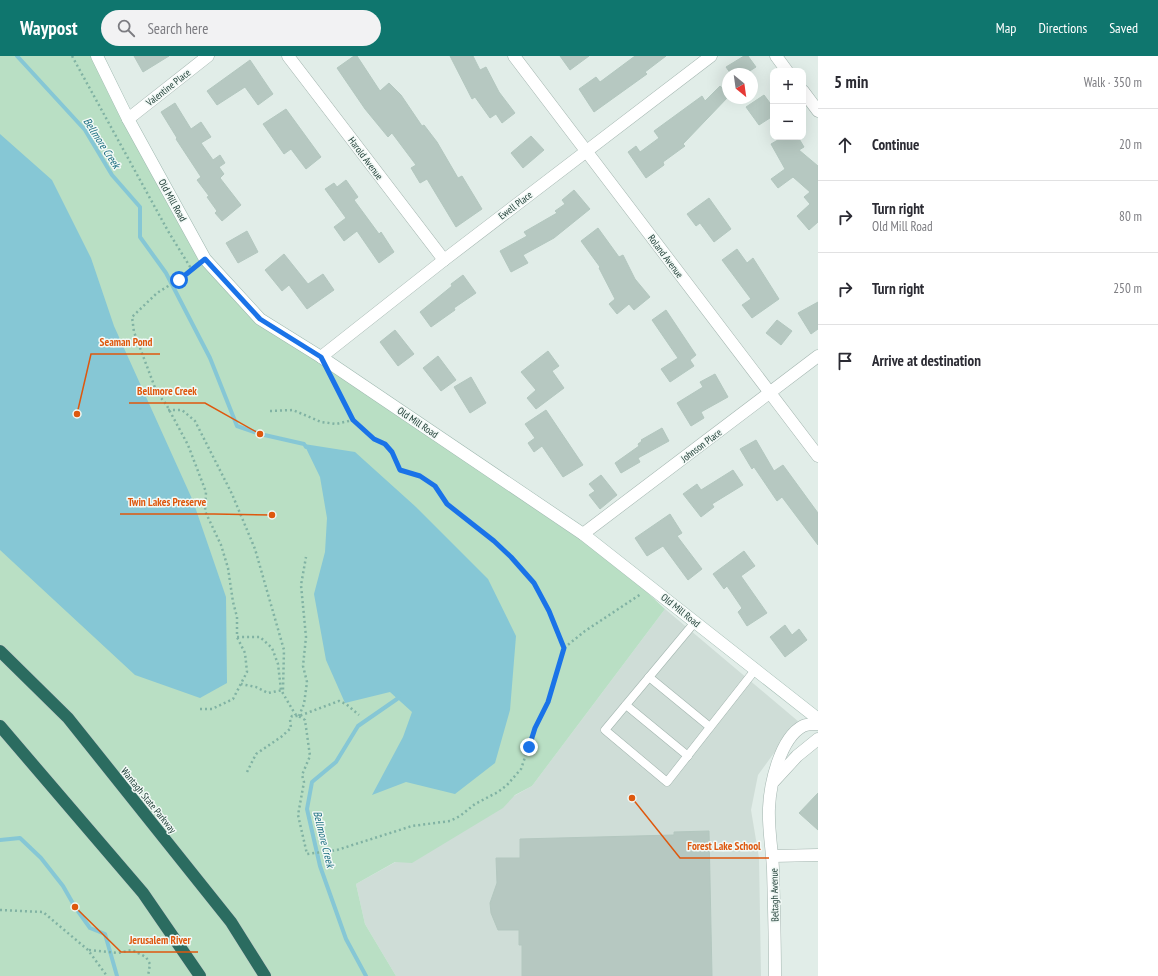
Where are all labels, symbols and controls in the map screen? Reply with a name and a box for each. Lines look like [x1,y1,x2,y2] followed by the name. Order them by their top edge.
[101,10,381,46] search box
[20,16,77,40] text: Waypost
[115,17,137,39] icon: search
[147,19,208,38] text: Search here
[996,19,1016,37] text: Map
[1038,19,1087,37] text: Directions
[1109,19,1138,37] text: Saved
[143,66,193,109] street label: Valentine Place
[722,68,758,104] north arrow
[770,68,806,140] map controls
[770,68,806,104] button: +
[834,71,868,93] text: 5 min
[1084,74,1142,91] text: Walk · 350 m
[770,104,806,140] button: −
[80,115,125,173] water label: Bellmore Creek
[345,134,386,182] street label: Harold Avenue
[834,134,856,156] icon: ahead
[872,135,919,154] text: Continue
[1119,136,1142,153] text: 20 m
[156,177,190,224] street label: Old Mill Road
[496,188,535,222] street label: Ewell Place
[872,199,924,218] text: Turn right
[834,206,856,228] icon: right
[1119,208,1142,225] text: 80 m
[872,218,933,235] text: Old Mill Road
[645,232,686,281] street label: Roland Avenue
[170,271,188,289] route start
[834,278,856,300] icon: right
[872,279,924,298] text: Turn right
[1113,280,1142,297] text: 250 m
[91,331,160,354] callout: Seaman Pond
[100,335,152,349] text: Seaman Pond
[834,350,856,372] icon: arrive
[872,351,981,370] text: Arrive at destination
[129,380,205,403] callout: Bellmore Creek
[137,384,197,398] text: Bellmore Creek
[395,404,441,441] street label: Old Mill Road
[677,426,724,466] street label: Johnson Place
[120,491,214,514] callout: Twin Lakes Preserve
[128,495,207,509] text: Twin Lakes Preserve
[658,591,703,630] street label: Old Mill Road
[520,738,538,756] route end
[118,765,179,836] street label: Wantagh State Parkway
[310,809,338,870] water label: Bellmore Creek
[680,835,769,858] callout: Forest Lake School
[687,839,761,853] text: Forest Lake School
[768,868,781,922] street label: Beltagh Avenue
[121,929,198,952] callout: Jerusalem River
[128,933,192,947] text: Jerusalem River

